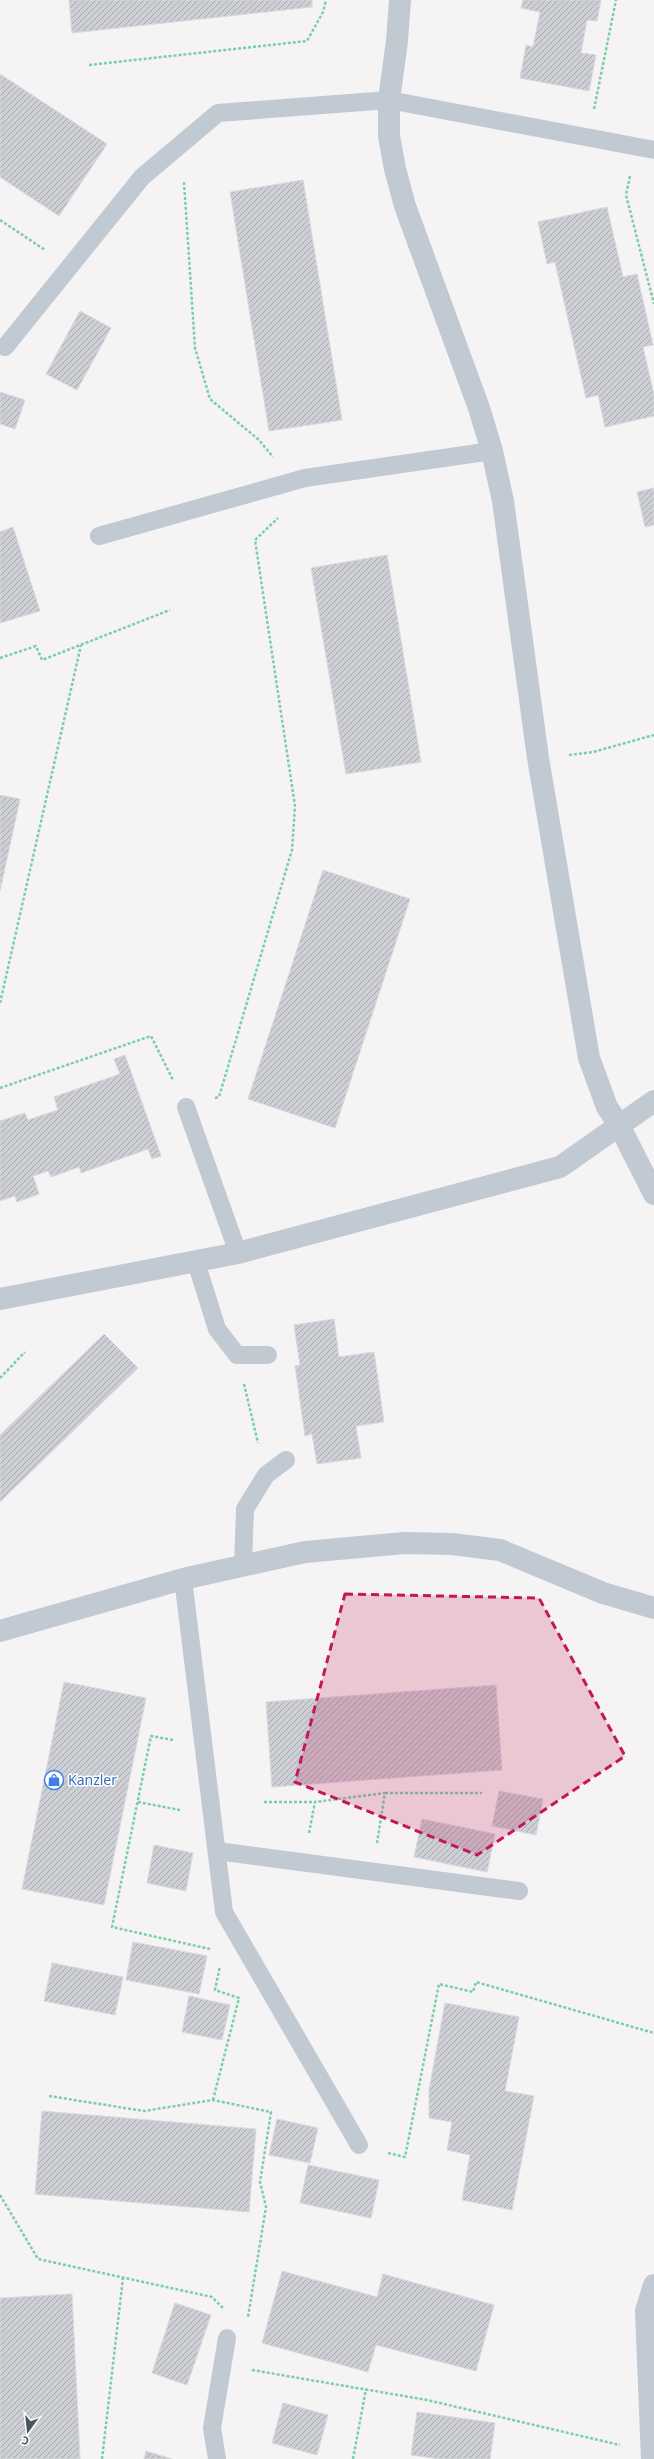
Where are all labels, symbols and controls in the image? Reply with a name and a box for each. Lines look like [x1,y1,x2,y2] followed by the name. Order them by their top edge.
[43,1769,65,1791] shop icon: Kanzler
[68,1770,117,1789] place label: Kanzler
[8,2411,48,2451] north arrow
[20,2433,31,2449] text: С

